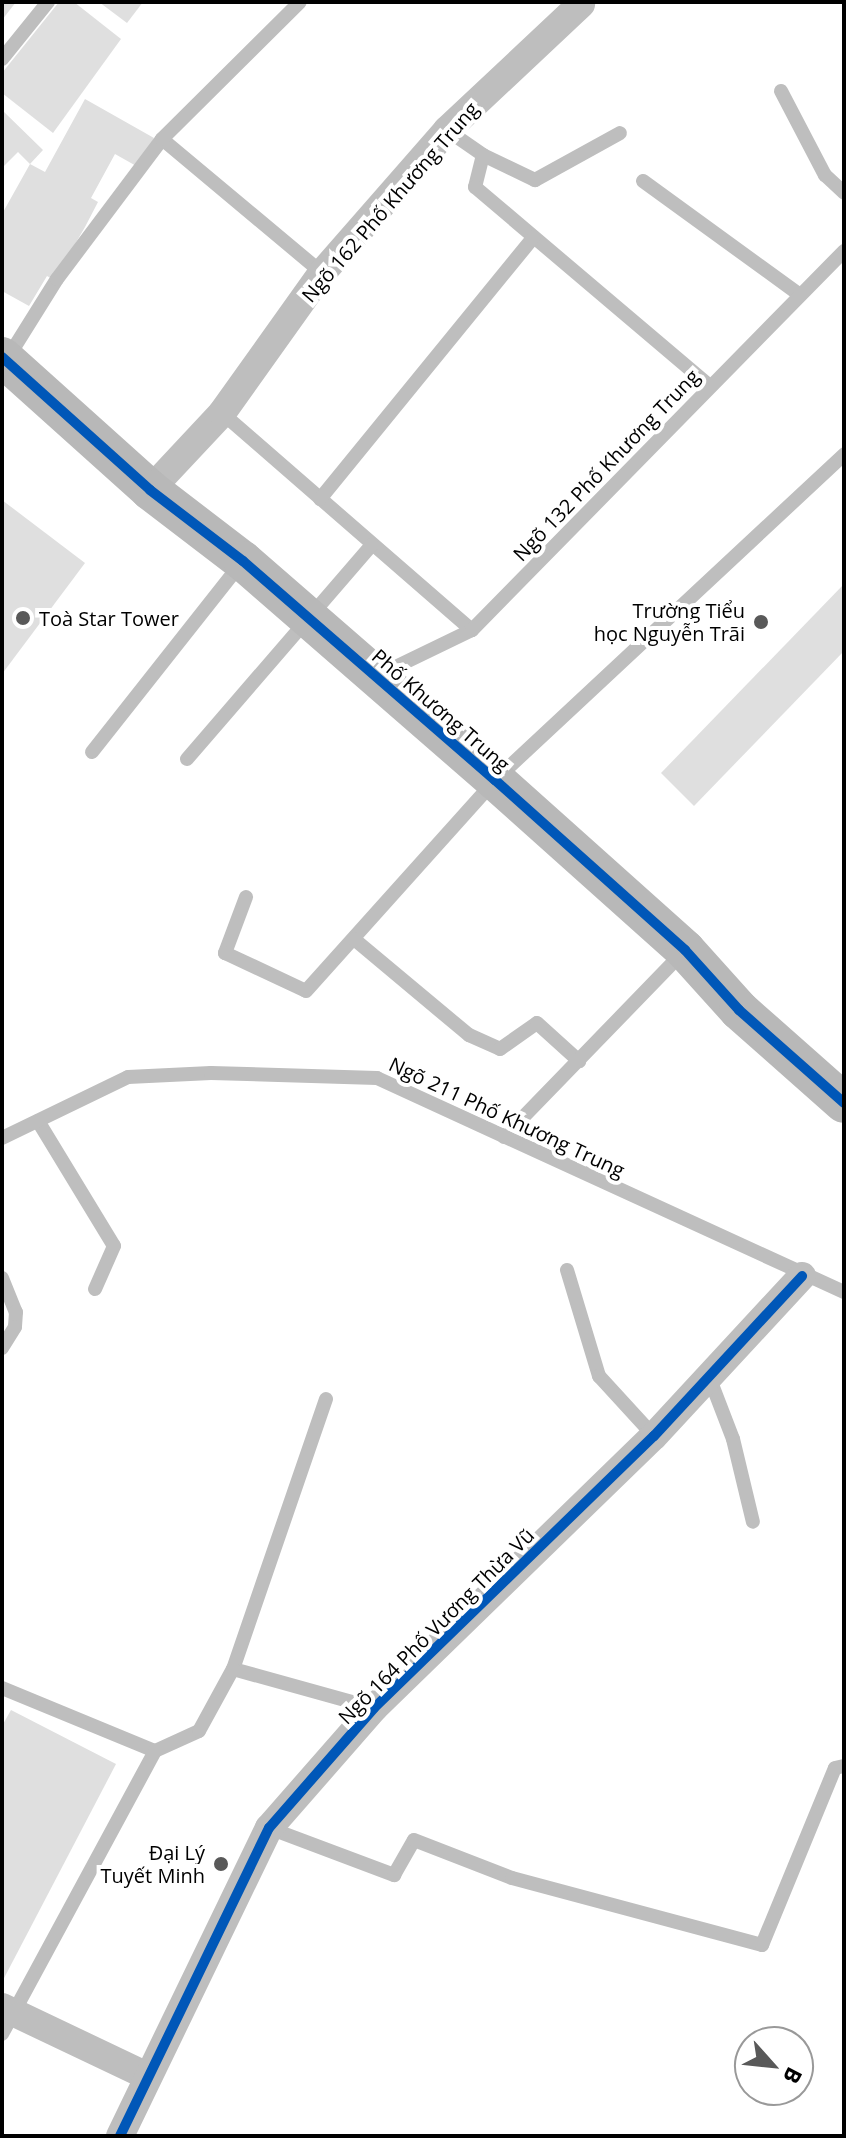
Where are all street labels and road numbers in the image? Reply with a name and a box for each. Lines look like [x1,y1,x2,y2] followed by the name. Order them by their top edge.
[297,97,483,307] street label: Ngõ 162 Phố Khương Trung
[508,364,704,566] street label: Ngõ 132 Phố Khương Trung
[367,644,515,776] street label: Phố Khương Trung
[385,1052,629,1182] street label: Ngõ 211 Phố Khương Trung
[333,1523,539,1729] street label: Ngõ 164 Phố Vương Thừa Vũ

